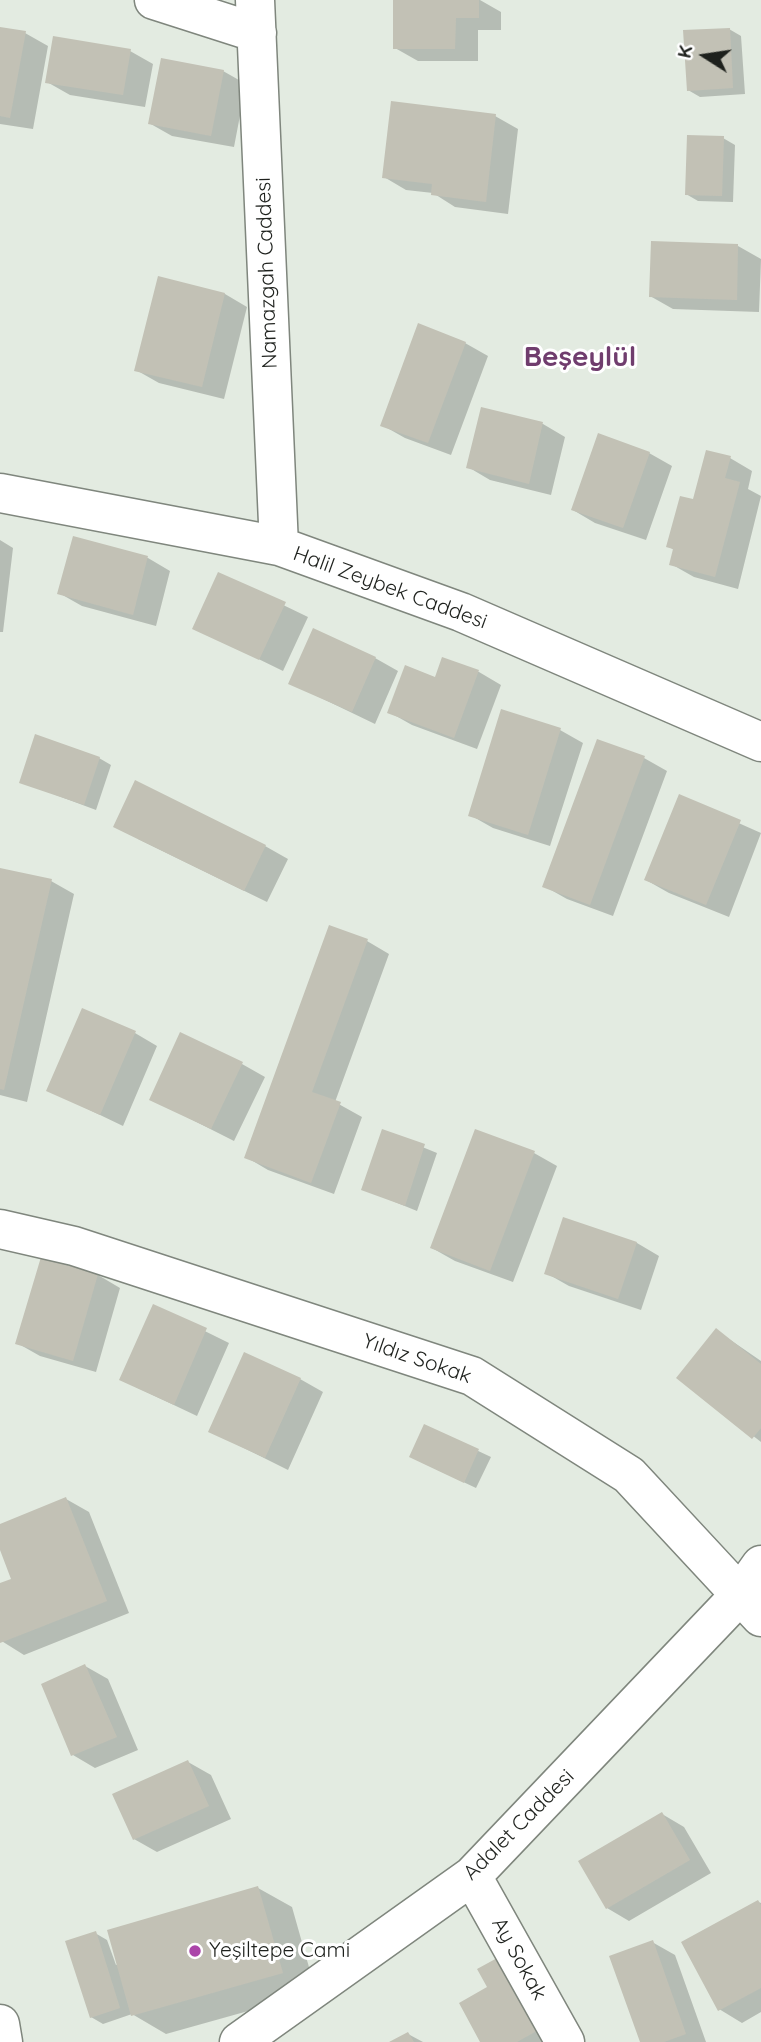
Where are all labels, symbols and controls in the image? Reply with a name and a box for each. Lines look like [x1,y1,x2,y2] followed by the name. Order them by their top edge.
[670,21,740,91] north arrow
[671,43,697,60] text: K
[251,177,283,369] street label: Namazgah Caddesi
[524,341,636,375] district label: Beşeylül
[290,541,490,635] street label: Halil Zeybek Caddesi
[359,1329,475,1389] street label: Yıldız Sokak
[458,1764,580,1886] street label: Adalet Caddesi
[486,1913,552,2005] street label: Ay Sokak
[209,1938,350,1964] place label: Yeşiltepe Cami
[187,1943,203,1959] marker: Yeşiltepe Cami

